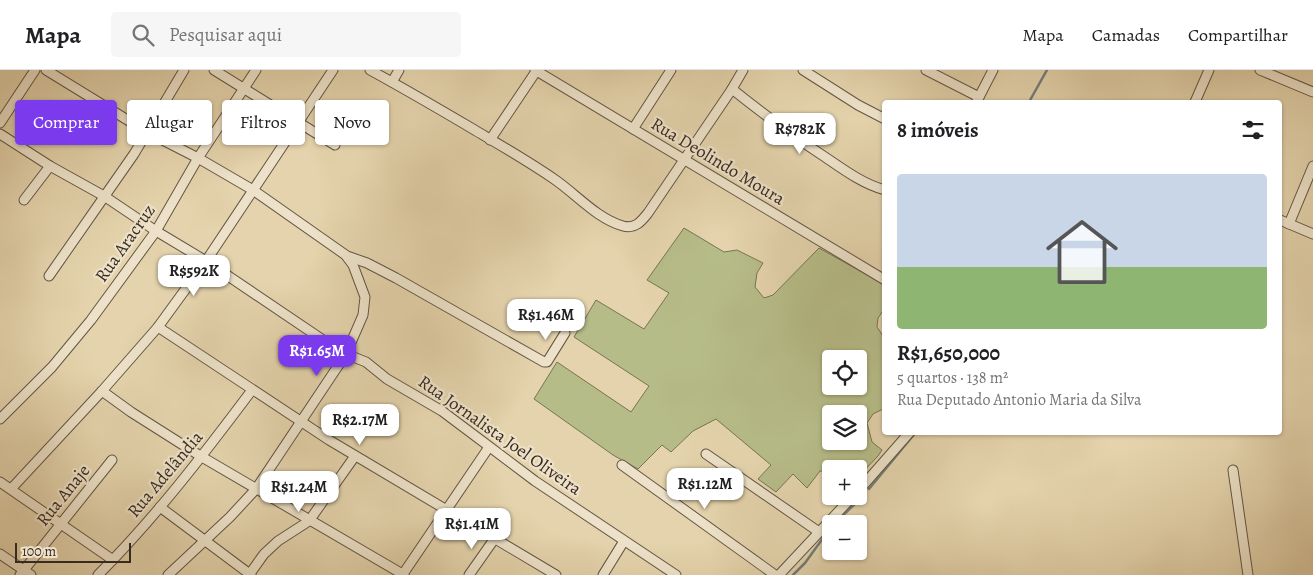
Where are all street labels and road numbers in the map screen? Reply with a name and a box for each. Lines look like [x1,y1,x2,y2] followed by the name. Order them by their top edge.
[647,112,790,211] street label: Rua Deolindo Moura
[89,199,161,287] street label: Rua Aracruz
[414,370,587,501] street label: Rua Jornalista Joel Oliveira
[122,425,209,522] street label: Rua Adelândia
[31,459,95,531] street label: Rua Anaje

